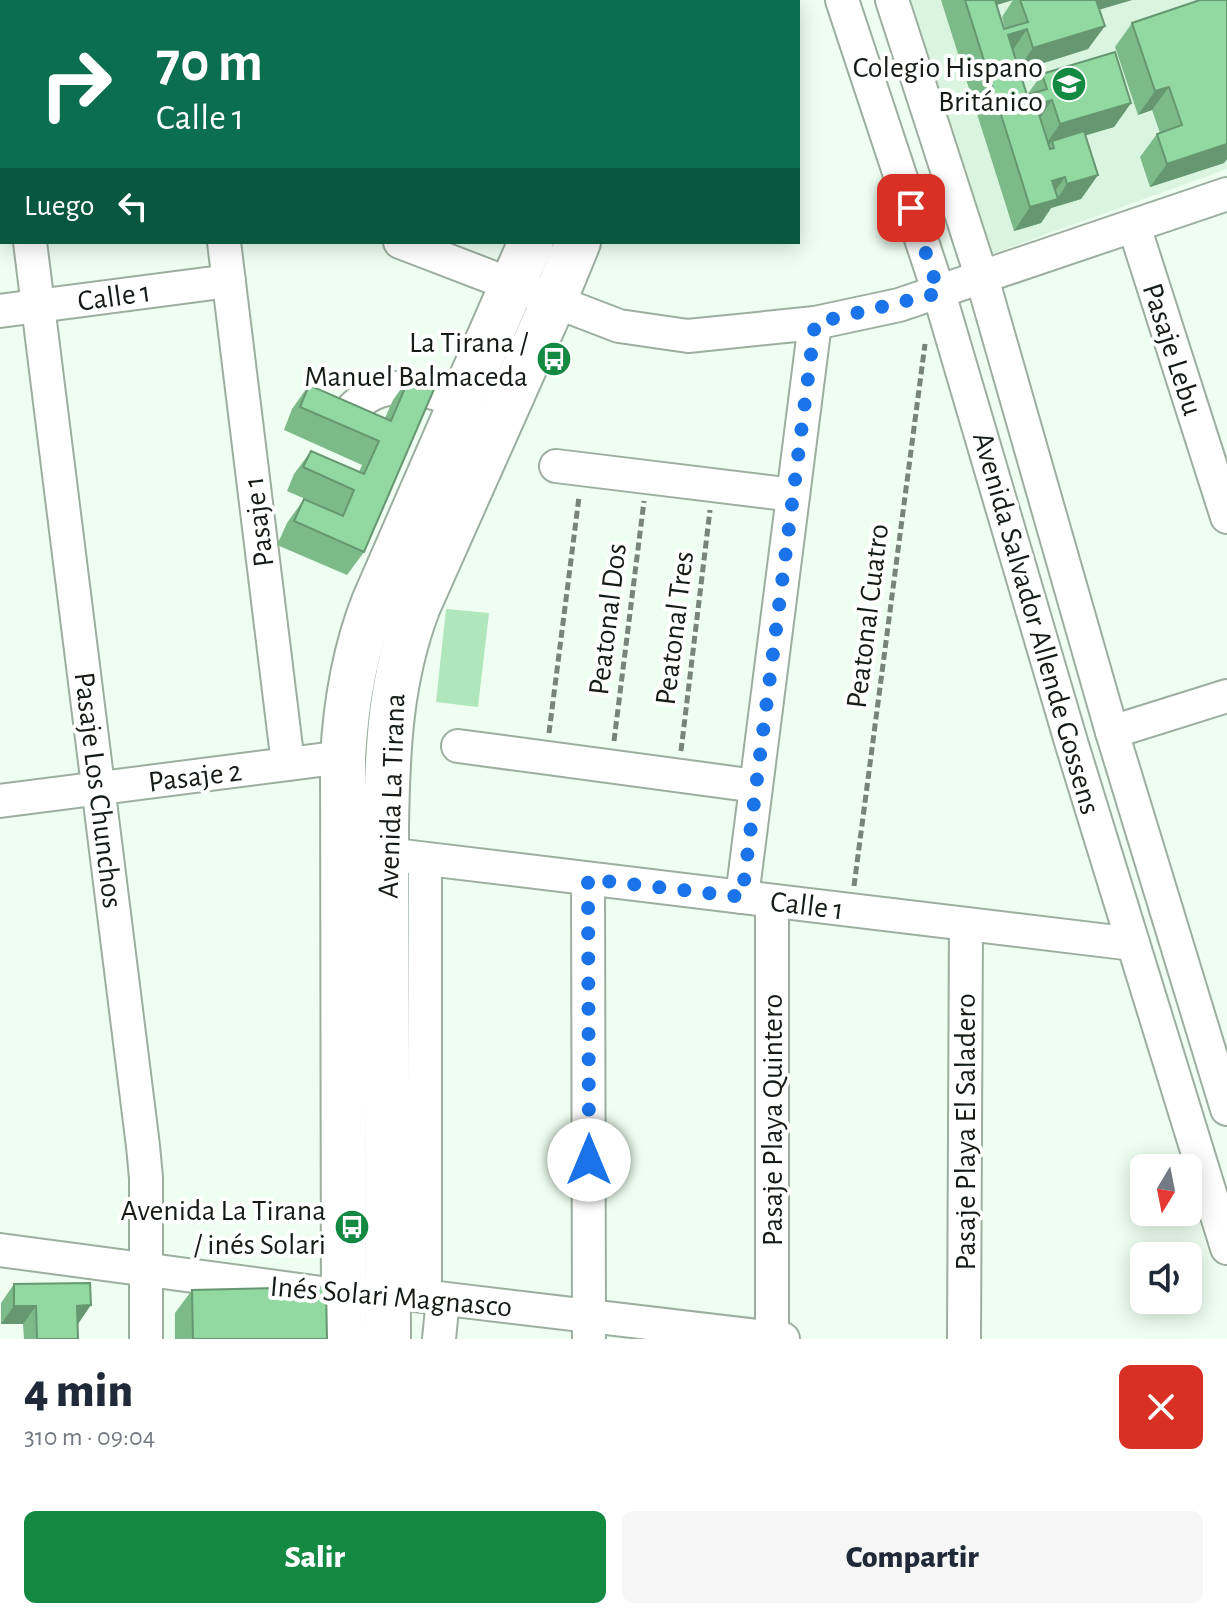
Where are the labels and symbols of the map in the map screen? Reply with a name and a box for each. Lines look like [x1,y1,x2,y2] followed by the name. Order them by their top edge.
[853,53,1043,117] place label: Colegio Hispano Británico
[1050,65,1088,103] school or university icon: Colegio Hispano Británico
[877,174,945,242] pin
[76,277,153,317] street label: Calle 1
[1137,280,1207,419] street label: Pasaje Lebu
[304,328,528,392] place label: La Tirana / Manuel Balmaceda
[535,340,573,378] bus stop icon: La Tirana / Manuel Balmaceda
[967,429,1105,818] street label: Avenida Salvador Allende Gossens
[239,475,279,569] street label: Pasaje 1
[842,522,894,710] street label: Peatonal Cuatro
[584,542,632,697] street label: Peatonal Dos
[651,550,699,707] street label: Peatonal Tres
[69,670,127,910] street label: Pasaje Los Chunchos
[373,693,411,899] street label: Avenida La Tirana
[147,756,244,798] street label: Pasaje 2
[769,887,845,925] street label: Calle 1
[951,993,981,1271] street label: Pasaje Playa El Saladero
[758,994,788,1246] street label: Pasaje Playa Quintero
[547,1118,631,1202] position arrow
[1130,1154,1202,1226] north arrow
[121,1196,326,1260] place label: Avenida La Tirana / inés Solari
[333,1208,371,1246] bus stop icon: Avenida La Tirana / inés Solari
[269,1271,513,1323] street label: Inés Solari Magnasco

